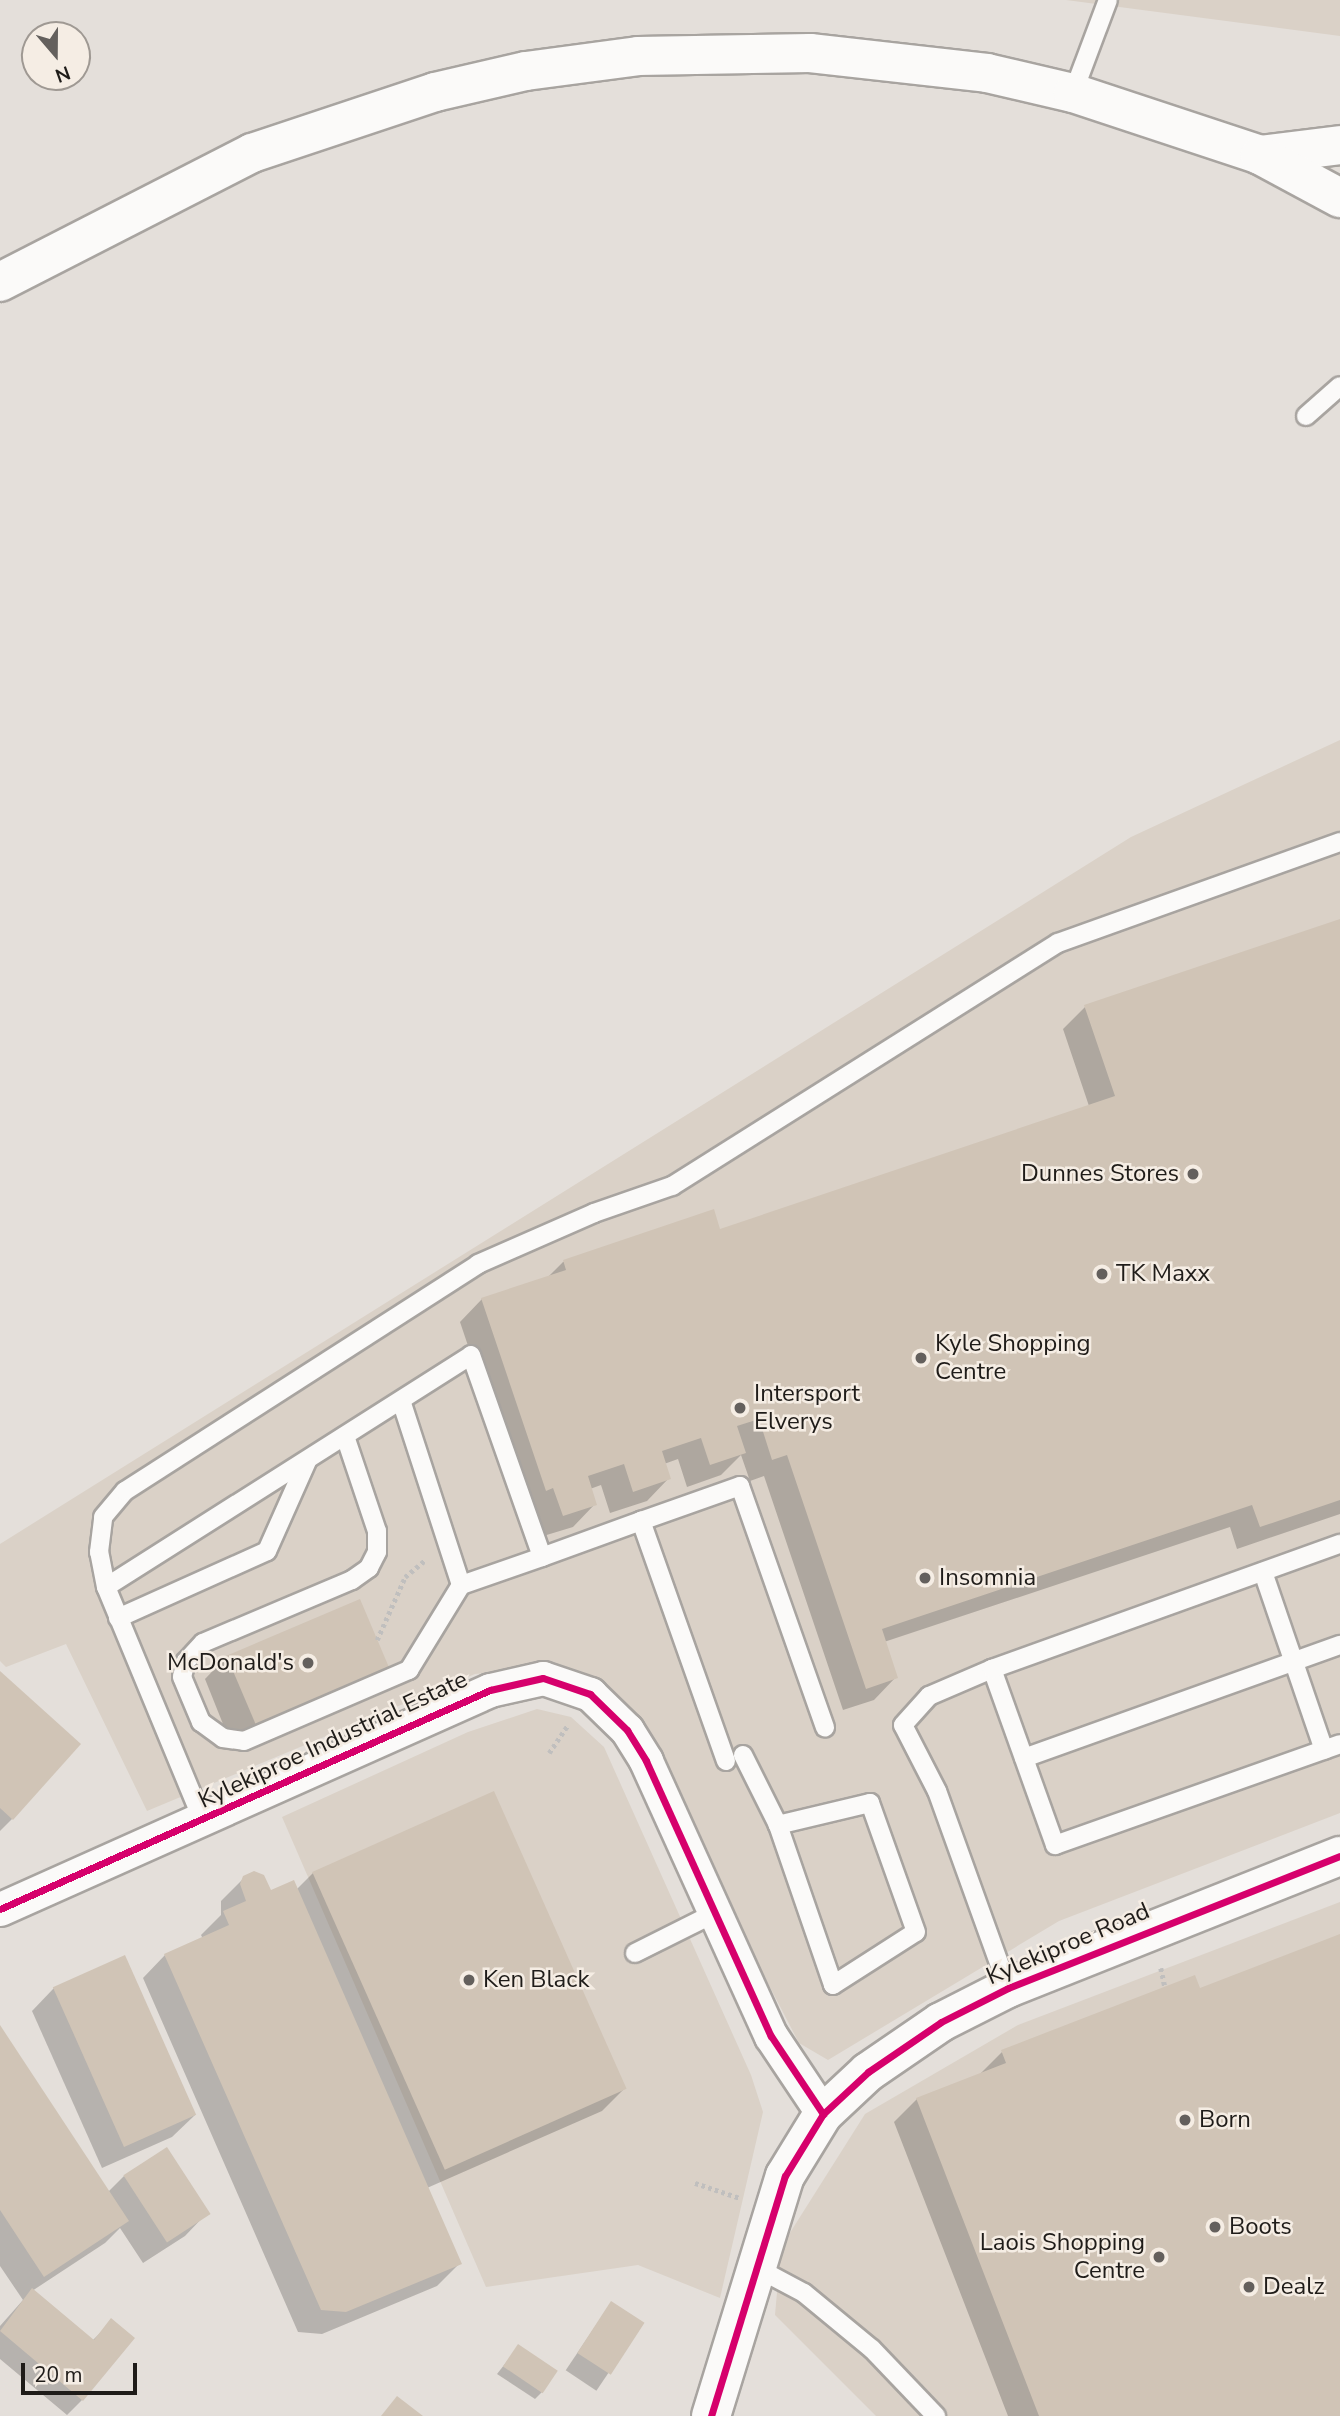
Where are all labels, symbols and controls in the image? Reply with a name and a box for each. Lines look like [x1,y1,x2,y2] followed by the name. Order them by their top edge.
[21,21,91,91] north arrow
[51,59,74,89] text: N
[1021,1160,1179,1188] place label: Dunnes Stores
[1185,1166,1201,1182] marker: Dunnes Stores
[1116,1260,1210,1288] place label: TK Maxx
[1094,1266,1110,1282] marker: TK Maxx
[935,1330,1091,1386] place label: Kyle Shopping Centre
[913,1350,929,1366] marker: Kyle Shopping Centre
[754,1380,860,1436] place label: Intersport Elverys
[732,1400,748,1416] marker: Intersport Elverys
[939,1564,1036,1592] place label: Insomnia
[917,1570,933,1586] marker: Insomnia
[167,1649,294,1677] place label: McDonald's
[300,1655,316,1671] marker: McDonald's
[194,1665,472,1815] street label: Kylekiproe Industrial Estate
[982,1897,1154,1991] street label: Kylekiproe Road
[483,1966,589,1994] place label: Ken Black
[461,1972,477,1988] marker: Ken Black
[1199,2106,1251,2134] place label: Born
[1177,2112,1193,2128] marker: Born
[1229,2213,1292,2241] place label: Boots
[1207,2219,1223,2235] marker: Boots
[980,2229,1145,2285] place label: Laois Shopping Centre
[1151,2249,1167,2265] marker: Laois Shopping Centre
[1263,2273,1325,2301] place label: Dealz
[1241,2279,1257,2295] marker: Dealz
[24,2350,140,2394] scale bar
[34,2361,83,2389] text: 20 m

